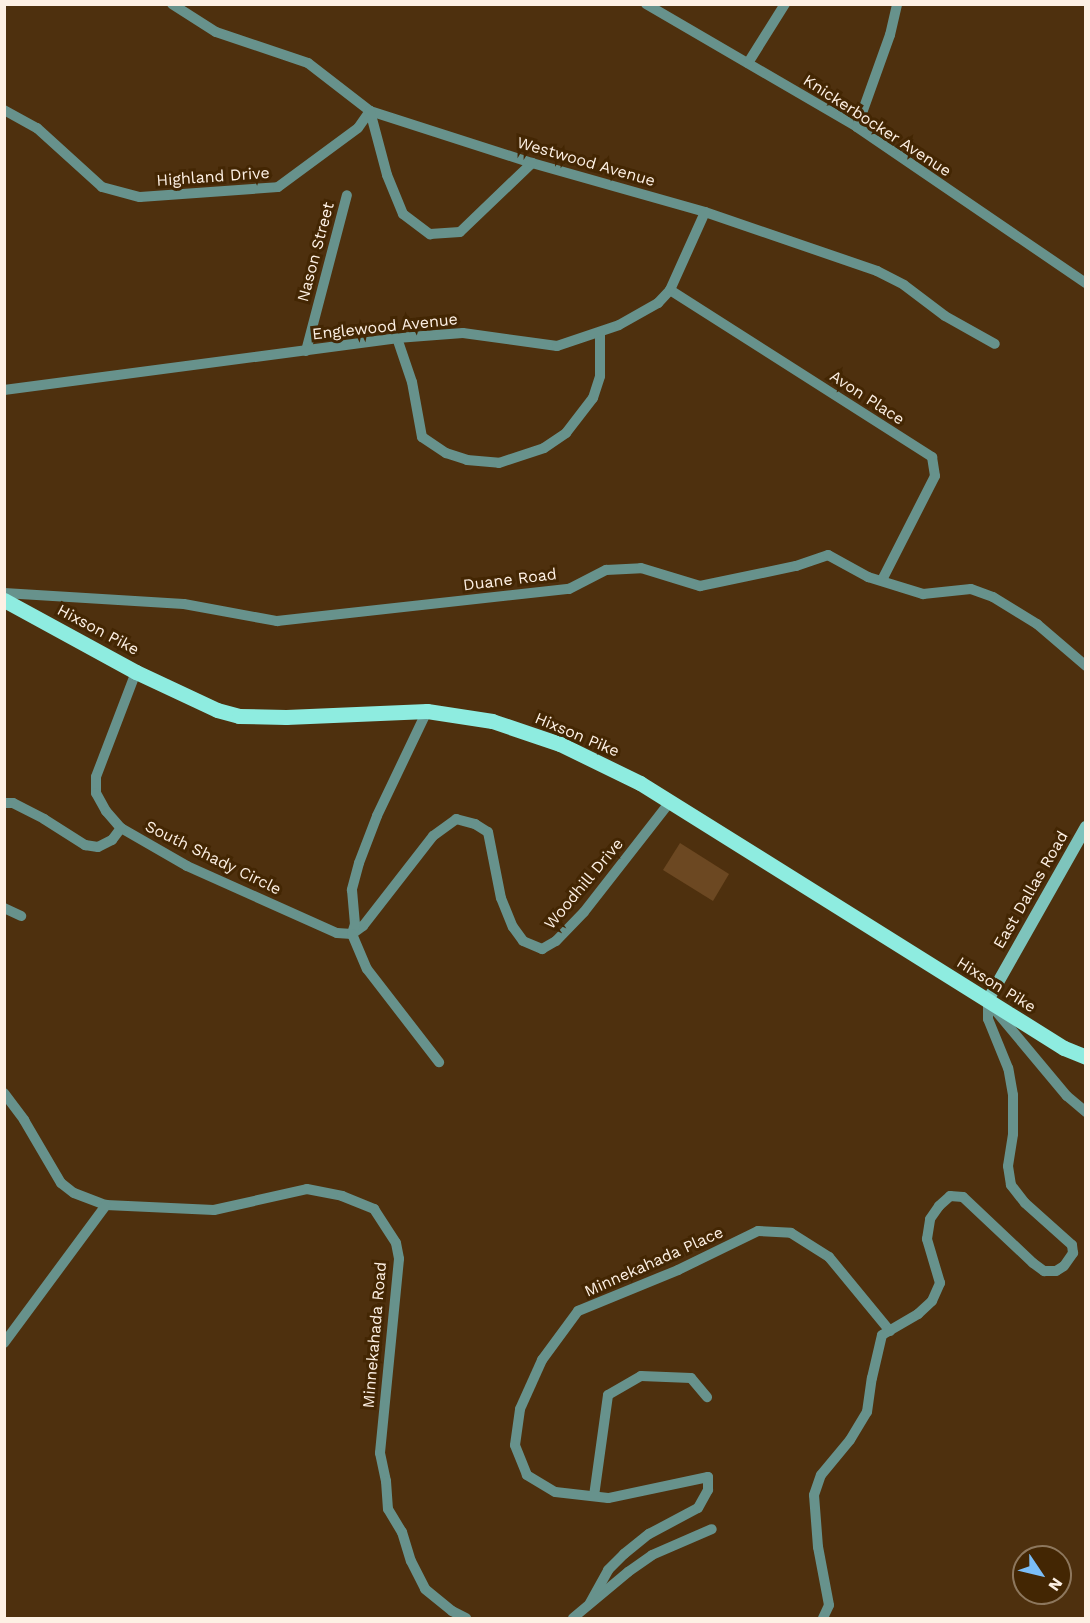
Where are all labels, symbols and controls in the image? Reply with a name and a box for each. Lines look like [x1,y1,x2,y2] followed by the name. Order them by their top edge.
[799,71,955,181] street label: Knickerbocker Avenue
[514,133,658,191] street label: Westwood Avenue
[156,163,270,191] street label: Highland Drive
[293,200,339,304] street label: Nason Street
[311,310,459,344] street label: Englewood Avenue
[826,367,908,429] street label: Avon Place
[462,565,558,595] street label: Duane Road
[54,600,142,660] street label: Hixson Pike
[532,709,622,761] street label: Hixson Pike
[142,817,284,899] street label: South Shady Circle
[990,828,1072,952] street label: East Dallas Road
[540,834,628,934] street label: Woodhill Drive
[953,953,1039,1017] street label: Hixson Pike
[581,1223,727,1301] street label: Minnekahada Place
[359,1261,391,1409] street label: Minnekahada Road
[1012,1545,1072,1605] north arrow
[1044,1574,1067,1595] text: N

